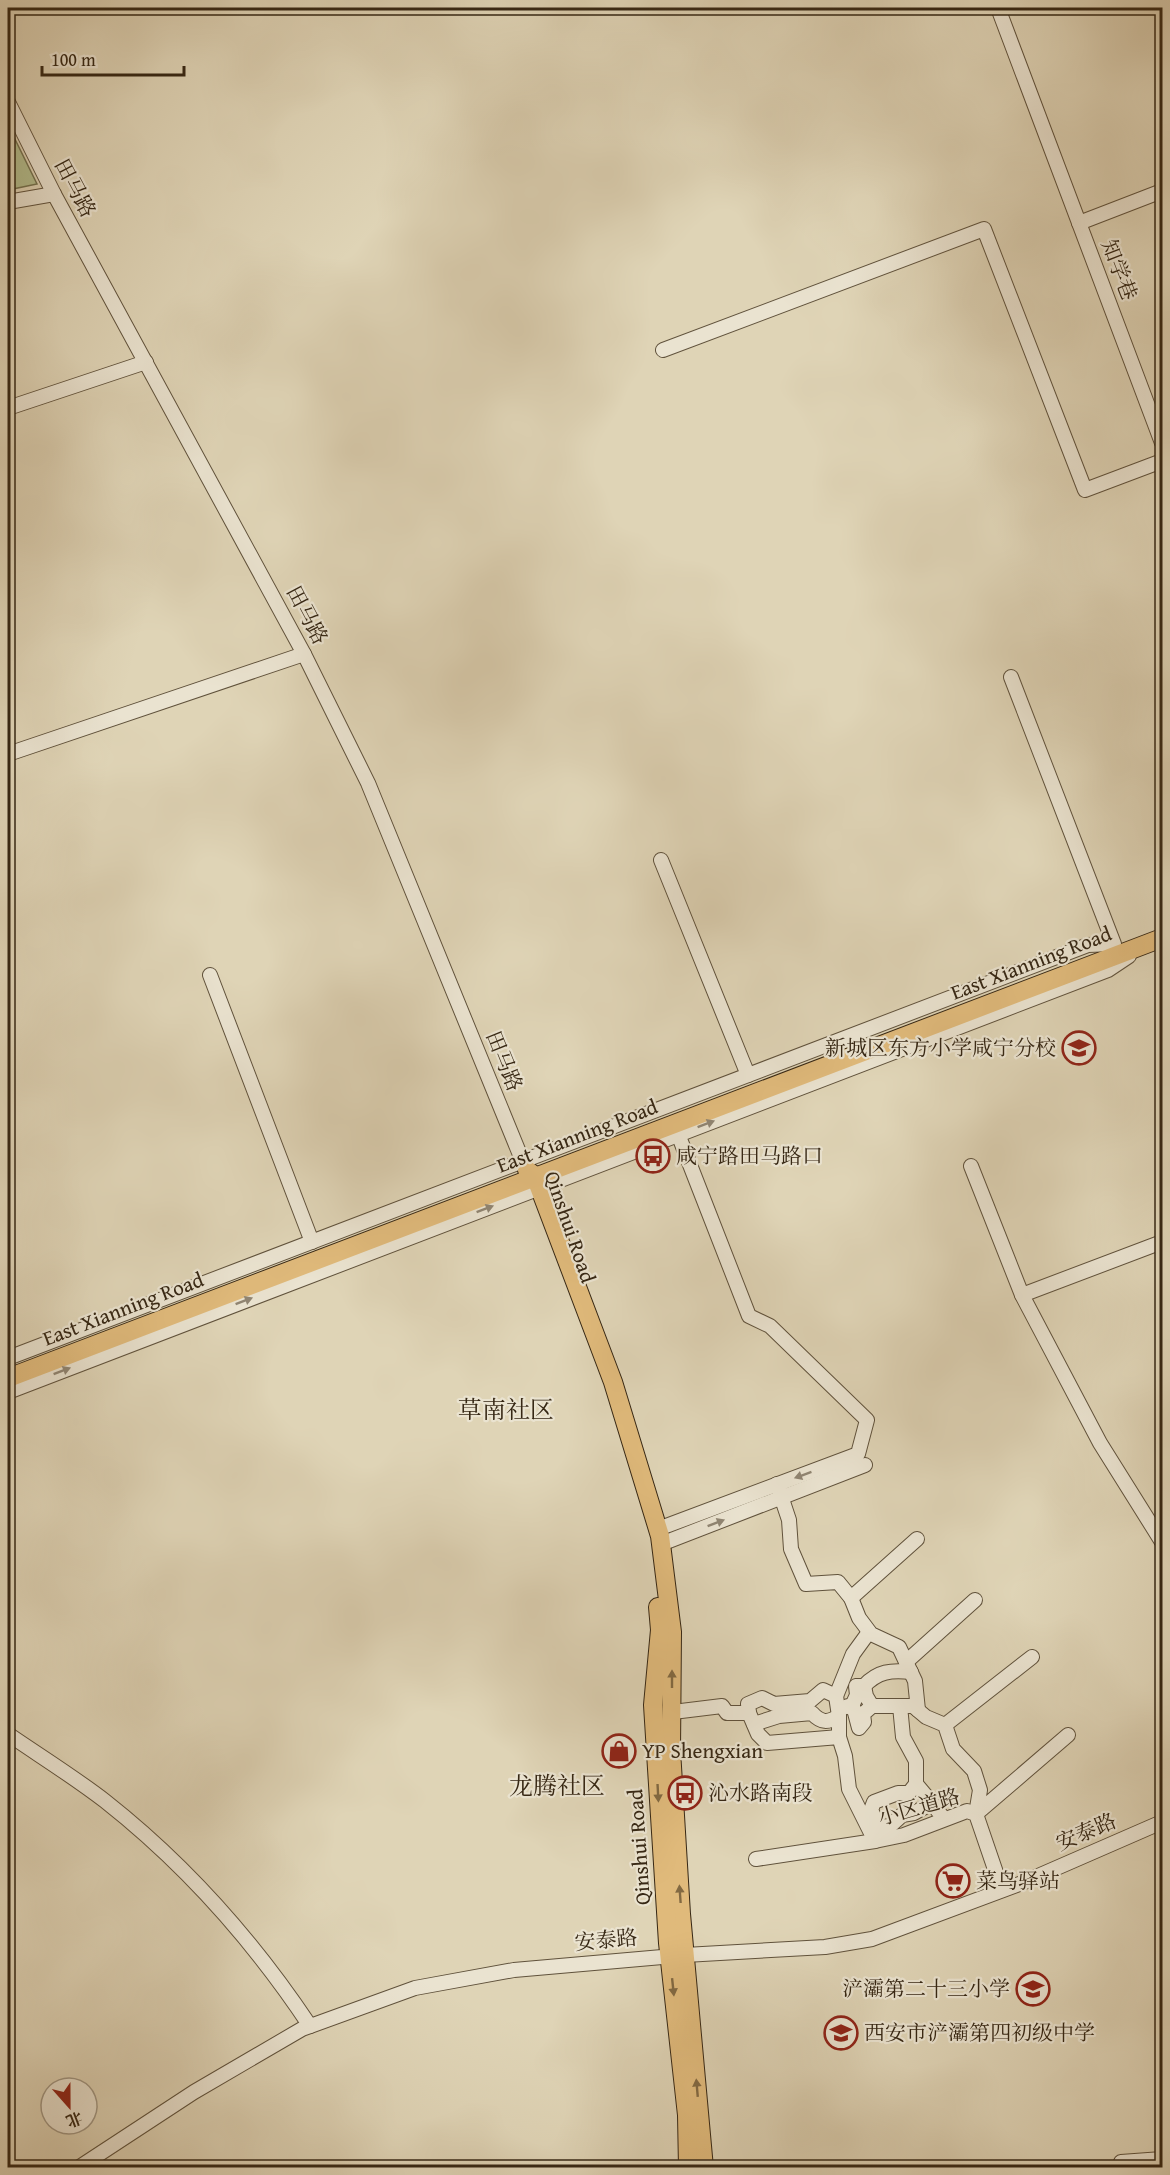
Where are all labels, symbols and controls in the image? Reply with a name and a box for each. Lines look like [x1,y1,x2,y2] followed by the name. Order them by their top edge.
[42,39,184,77] scale bar
[51,46,96,73] text: 100 m
[47,153,104,223] street label: 田马路
[1094,235,1145,305] street label: 知学巷
[279,580,336,650] street label: 田马路
[946,917,1116,1007] street label: East Xianning Road
[478,1026,531,1096] street label: 田马路
[1061,1030,1097,1066] school or university icon: 新城区东方小学咸宁分校
[825,1032,1056,1063] place label: 新城区东方小学咸宁分校
[492,1090,662,1180] street label: East Xianning Road
[697,1118,715,1128] one-way arrow
[635,1138,671,1174] bus stop icon: 咸宁路田马路口
[676,1140,823,1171] place label: 咸宁路田马路口
[537,1167,604,1288] street label: Qinshui Road
[476,1204,494,1213] one-way arrow
[38,1263,208,1353] street label: East Xianning Road
[235,1296,253,1305] one-way arrow
[53,1366,71,1375] one-way arrow
[458,1392,554,1427] district label: 草南社区
[794,1470,812,1480] one-way arrow
[707,1518,725,1528] one-way arrow
[667,1669,677,1688] one-way arrow
[601,1733,637,1769] shop icon: YP Shengxian
[642,1735,763,1766] place label: YP Shengxian
[509,1768,605,1803] district label: 龙腾社区
[667,1775,703,1811] bus stop icon: 沁水路南段
[708,1777,813,1808] place label: 沁水路南段
[874,1780,964,1833] street label: 小区道路
[654,1783,663,1802] one-way arrow
[619,1787,658,1906] street label: Qinshui Road
[1051,1805,1121,1858] street label: 安泰路
[935,1863,971,1899] supermarket icon: 菜鸟驿站
[976,1865,1060,1896] place label: 菜鸟驿站
[675,1885,685,1904] one-way arrow
[573,1921,639,1958] street label: 安泰路
[1015,1971,1051,2007] school or university icon: 浐灞第二十三小学
[842,1973,1010,2004] place label: 浐灞第二十三小学
[668,1978,678,1997] one-way arrow
[823,2015,859,2051] school or university icon: 西安市浐灞第四初级中学
[864,2017,1095,2048] place label: 西安市浐灞第四初级中学
[39,2076,99,2136] north arrow
[692,2079,702,2098] one-way arrow
[63,2106,86,2134] text: 北

